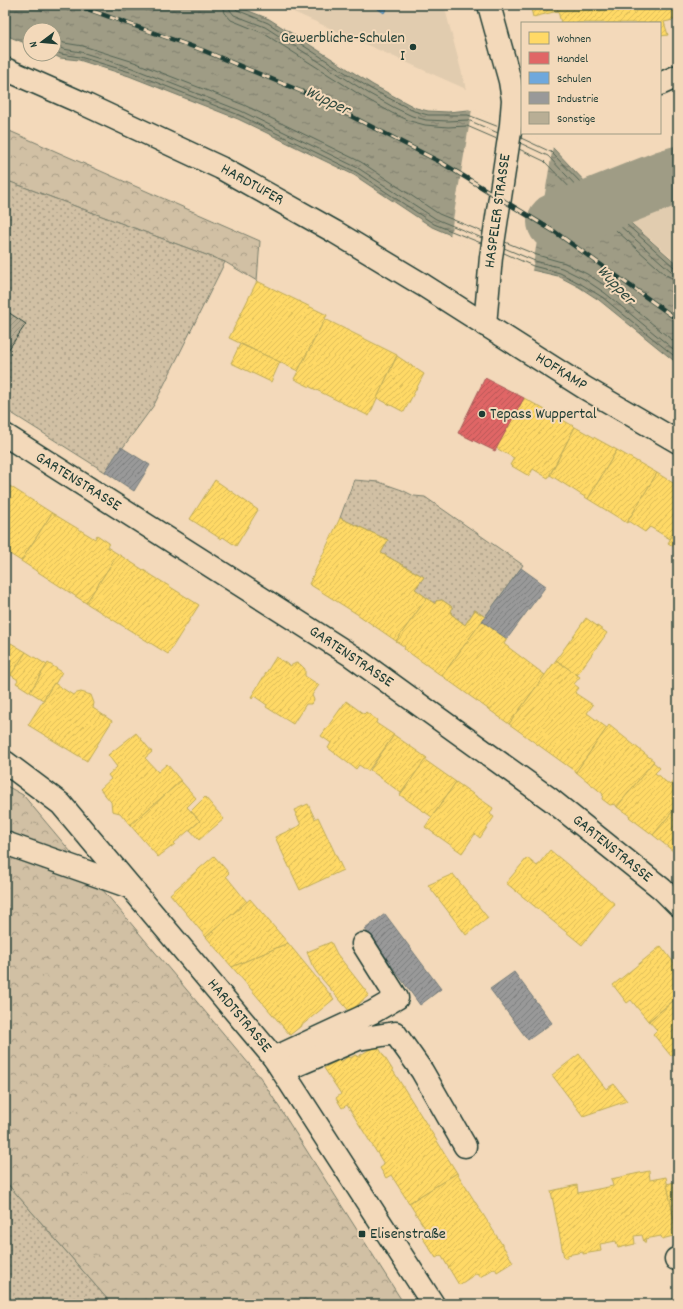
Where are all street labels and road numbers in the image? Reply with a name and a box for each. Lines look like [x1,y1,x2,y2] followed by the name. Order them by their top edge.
[479,152,518,270] street label: HASPELER STRASSE
[216,158,288,212] street label: HARDTUFER
[531,347,591,397] street label: HOFKAMP
[31,446,126,518] street label: GARTENSTRASSE
[304,620,398,694] street label: GARTENSTRASSE
[567,809,658,889] street label: GARTENSTRASSE
[201,974,277,1059] street label: HARDTSTRASSE

